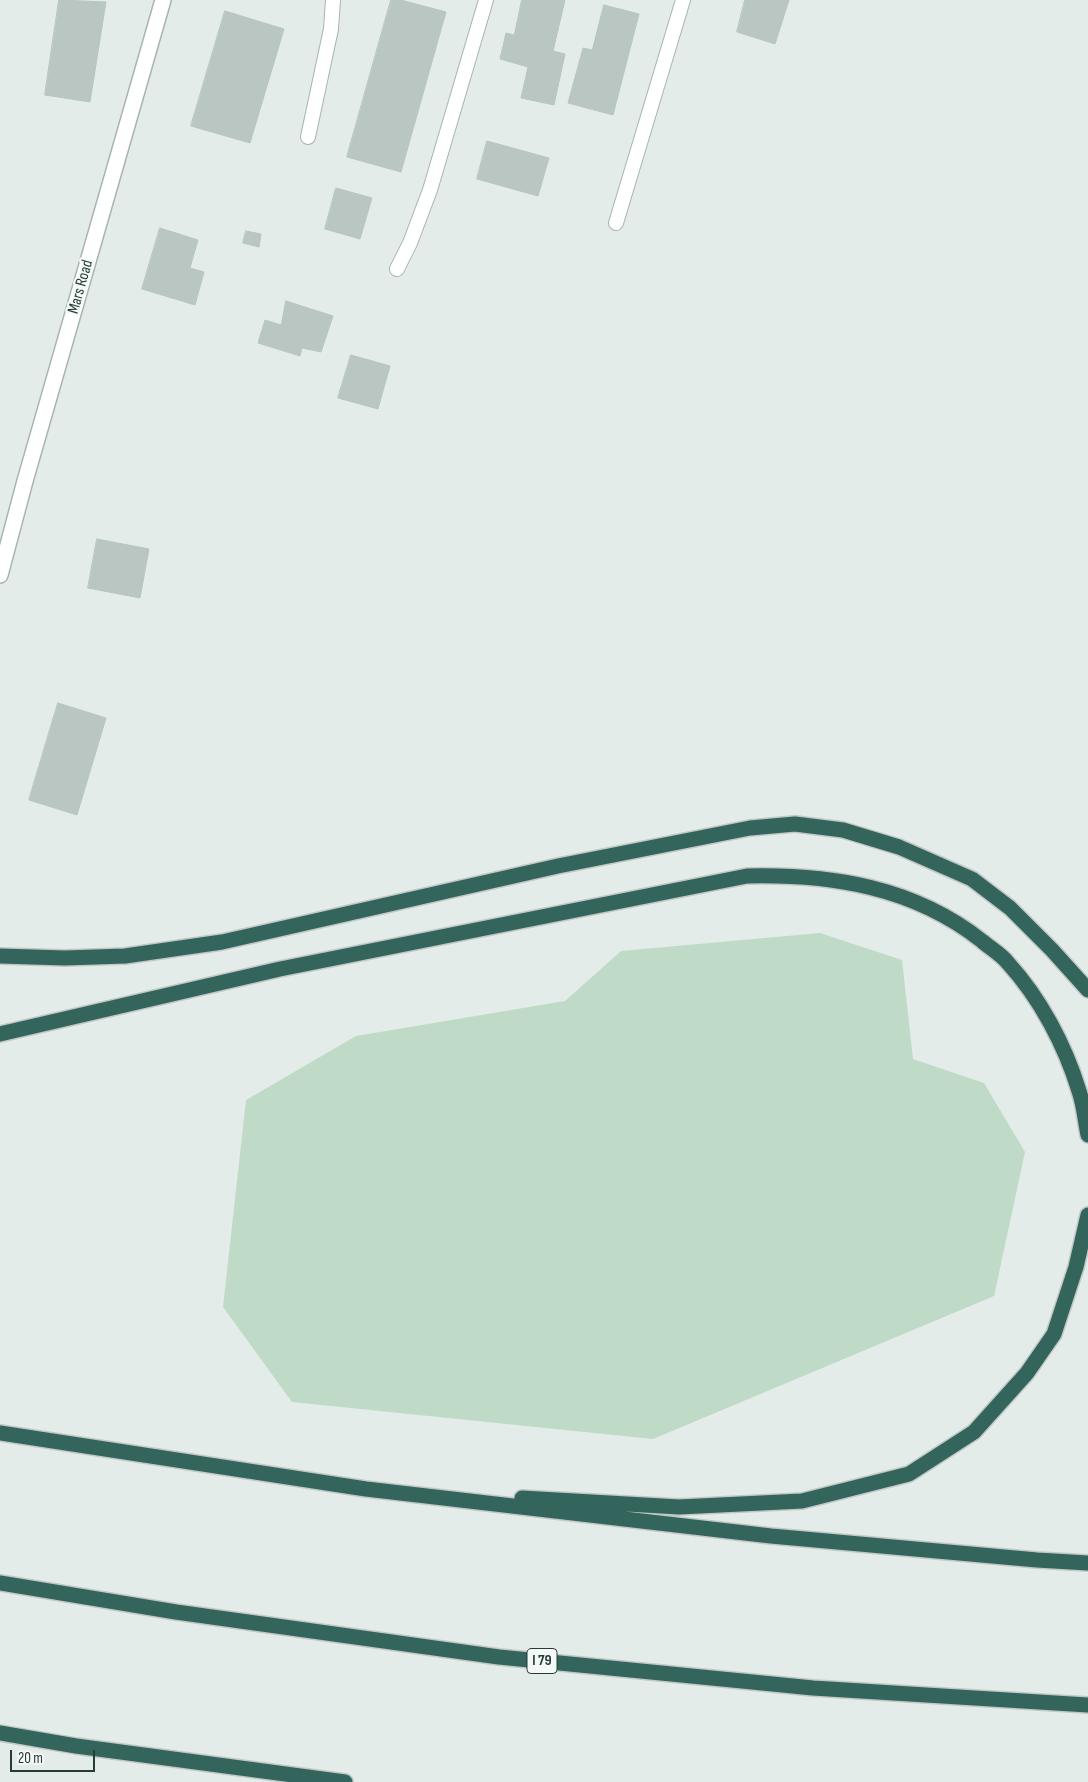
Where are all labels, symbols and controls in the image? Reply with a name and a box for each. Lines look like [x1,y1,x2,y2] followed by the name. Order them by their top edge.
[64,258,98,316] street label: Mars Road
[527,1648,557,1674] road number: I 79
[12,1740,98,1772] scale bar
[18,1749,43,1768] text: 20 m

